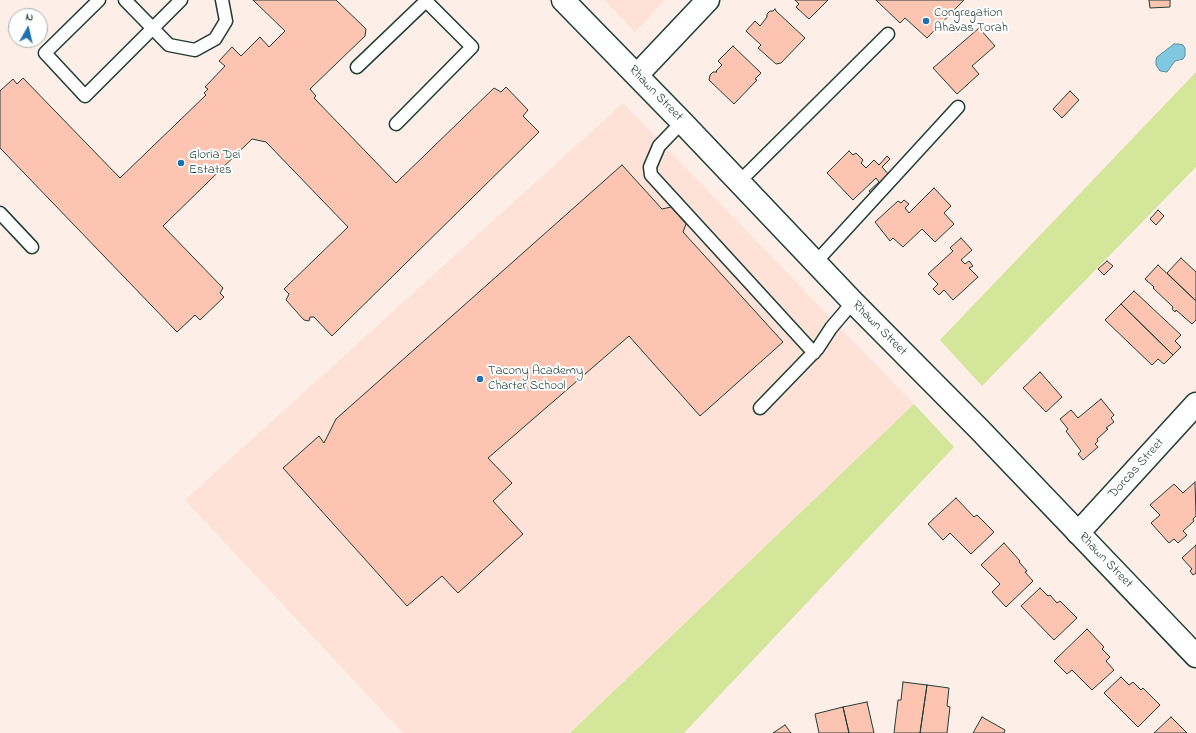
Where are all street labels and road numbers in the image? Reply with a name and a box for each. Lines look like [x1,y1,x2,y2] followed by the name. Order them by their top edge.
[625,63,685,125] street label: Rhawn Street
[848,298,910,360] street label: Rhawn Street
[1106,436,1168,502] street label: Dorcas Street
[1075,530,1135,592] street label: Rhawn Street

